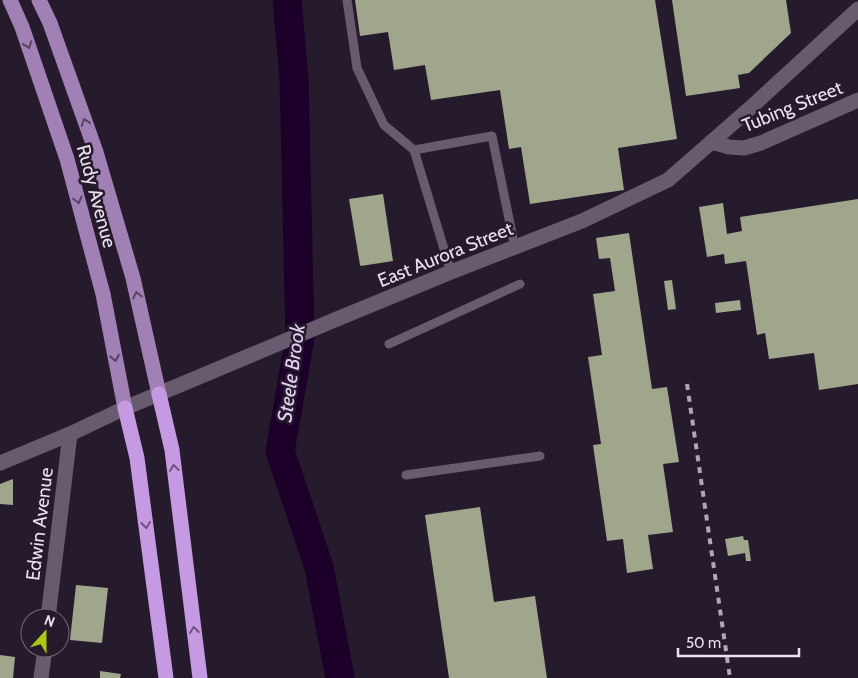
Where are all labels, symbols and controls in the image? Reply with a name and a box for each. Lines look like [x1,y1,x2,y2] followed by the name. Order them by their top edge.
[23,40,33,49] one-way arrow
[739,76,846,137] street label: Tubing Street
[81,119,91,127] one-way arrow
[72,142,121,250] street label: Rudy Avenue
[72,195,82,203] one-way arrow
[374,217,517,292] street label: East Aurora Street
[132,290,143,299] one-way arrow
[272,321,310,424] water label: Steele Brook
[110,353,120,362] one-way arrow
[169,464,180,472] one-way arrow
[21,466,58,582] street label: Edwin Avenue
[140,521,151,529] one-way arrow
[20,608,70,658] north arrow
[42,611,58,631] text: N
[189,625,200,633] one-way arrow
[678,626,799,658] scale bar
[686,634,721,652] text: 50 m

